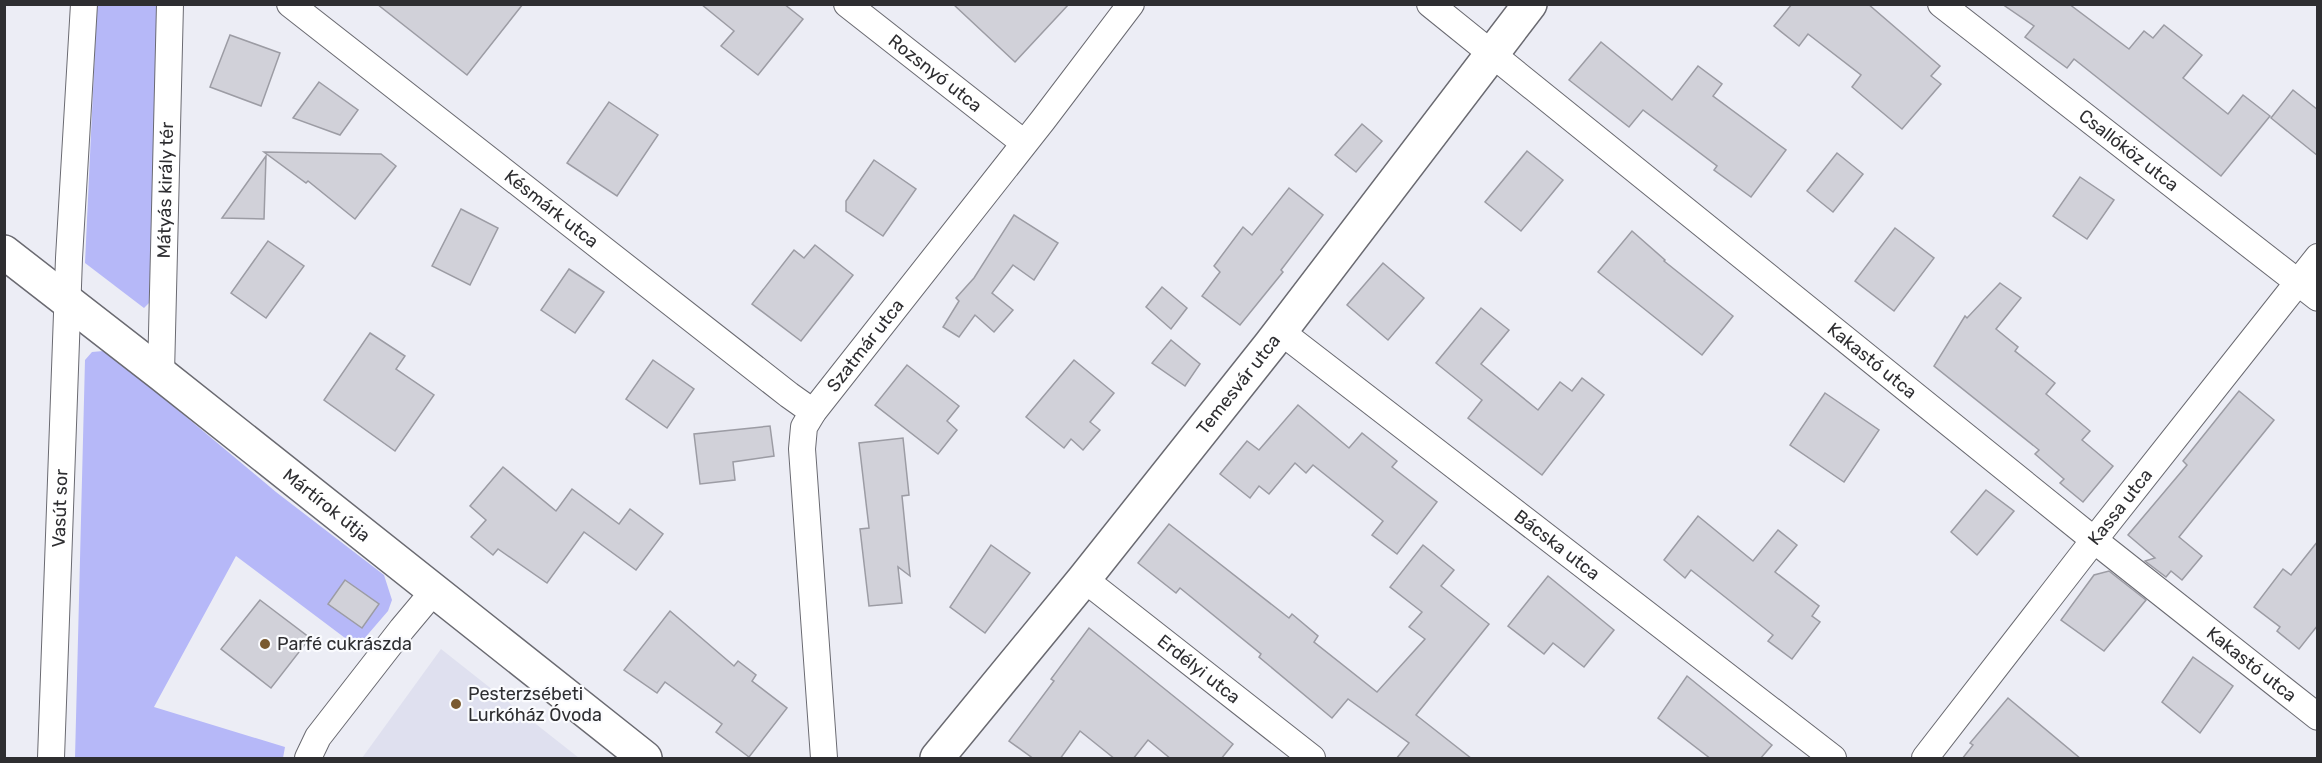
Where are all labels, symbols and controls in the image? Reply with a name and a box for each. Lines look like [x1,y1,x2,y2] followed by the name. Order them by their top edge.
[884,30,986,117] street label: Rozsnyó utca
[2074,105,2183,196] street label: Csallóköz utca
[153,121,178,259] street label: Mátyás király tér
[500,165,603,252] street label: Késmárk utca
[822,295,909,396] street label: Szatmár utca
[1823,318,1921,403] street label: Kakastó utca
[1192,330,1285,439] street label: Temesvár utca
[278,464,375,547] street label: Mártírok útja
[2083,464,2157,549] street label: Kassa utca
[48,468,72,548] street label: Vasút sor
[1510,505,1604,585] street label: Bácska utca
[2202,622,2301,707] street label: Kakastó utca
[1153,630,1245,708] street label: Erdélyi utca
[277,633,412,655] place label: Parfé cukrászda
[258,637,272,651] marker: Parfé cukrászda
[468,683,602,726] place label: Pesterzsébeti Lurkóház Óvoda
[449,697,463,711] marker: Pesterzsébeti Lurkóház Óvoda

